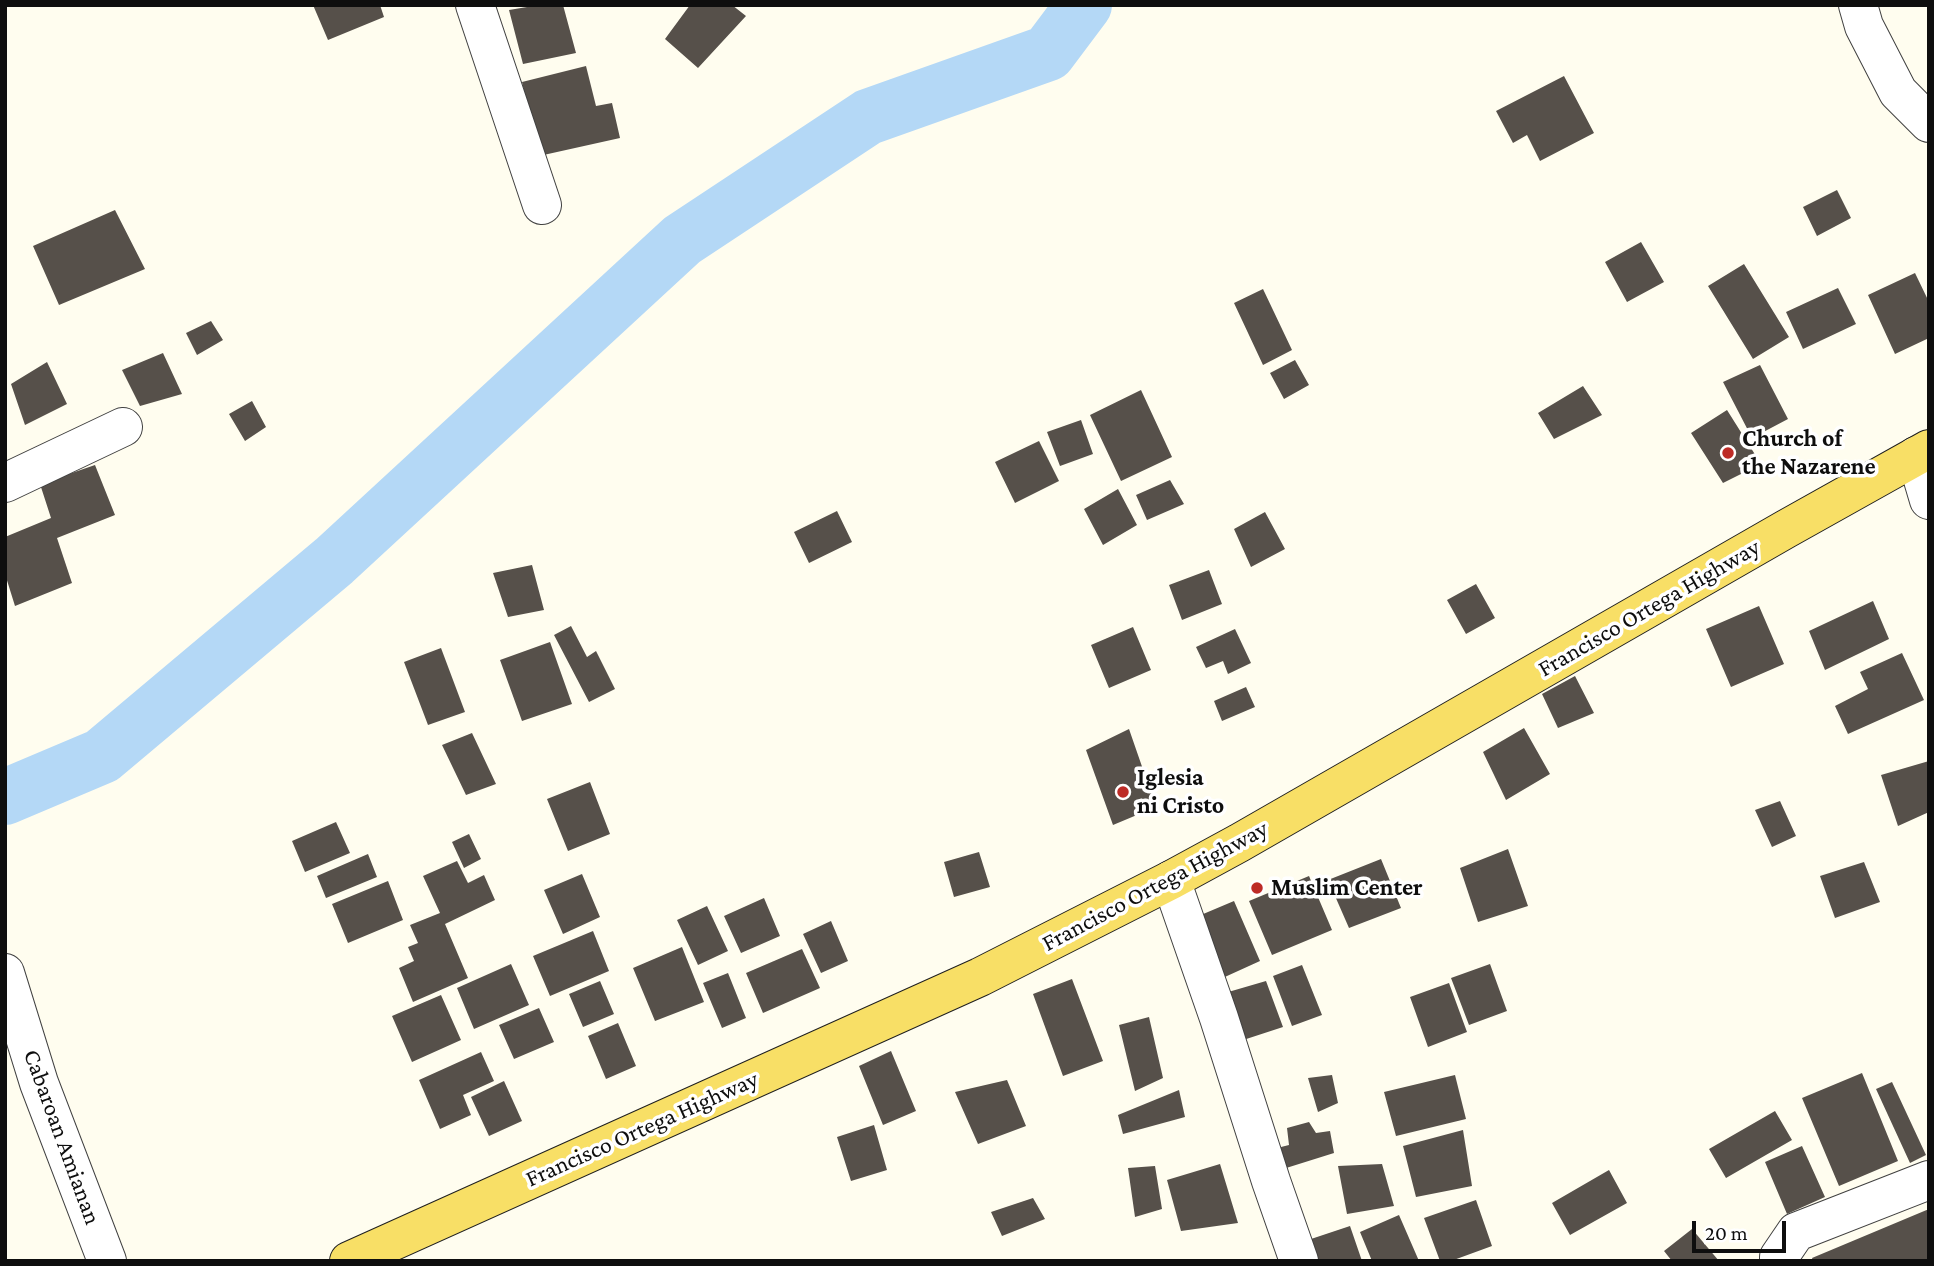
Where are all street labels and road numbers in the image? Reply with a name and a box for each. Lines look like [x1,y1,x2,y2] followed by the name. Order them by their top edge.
[1533,533,1765,683] street label: Francisco Ortega Highway
[1037,814,1273,958] street label: Francisco Ortega Highway
[17,1046,107,1228] street label: Cabaroan Amianan
[521,1065,763,1193] street label: Francisco Ortega Highway

